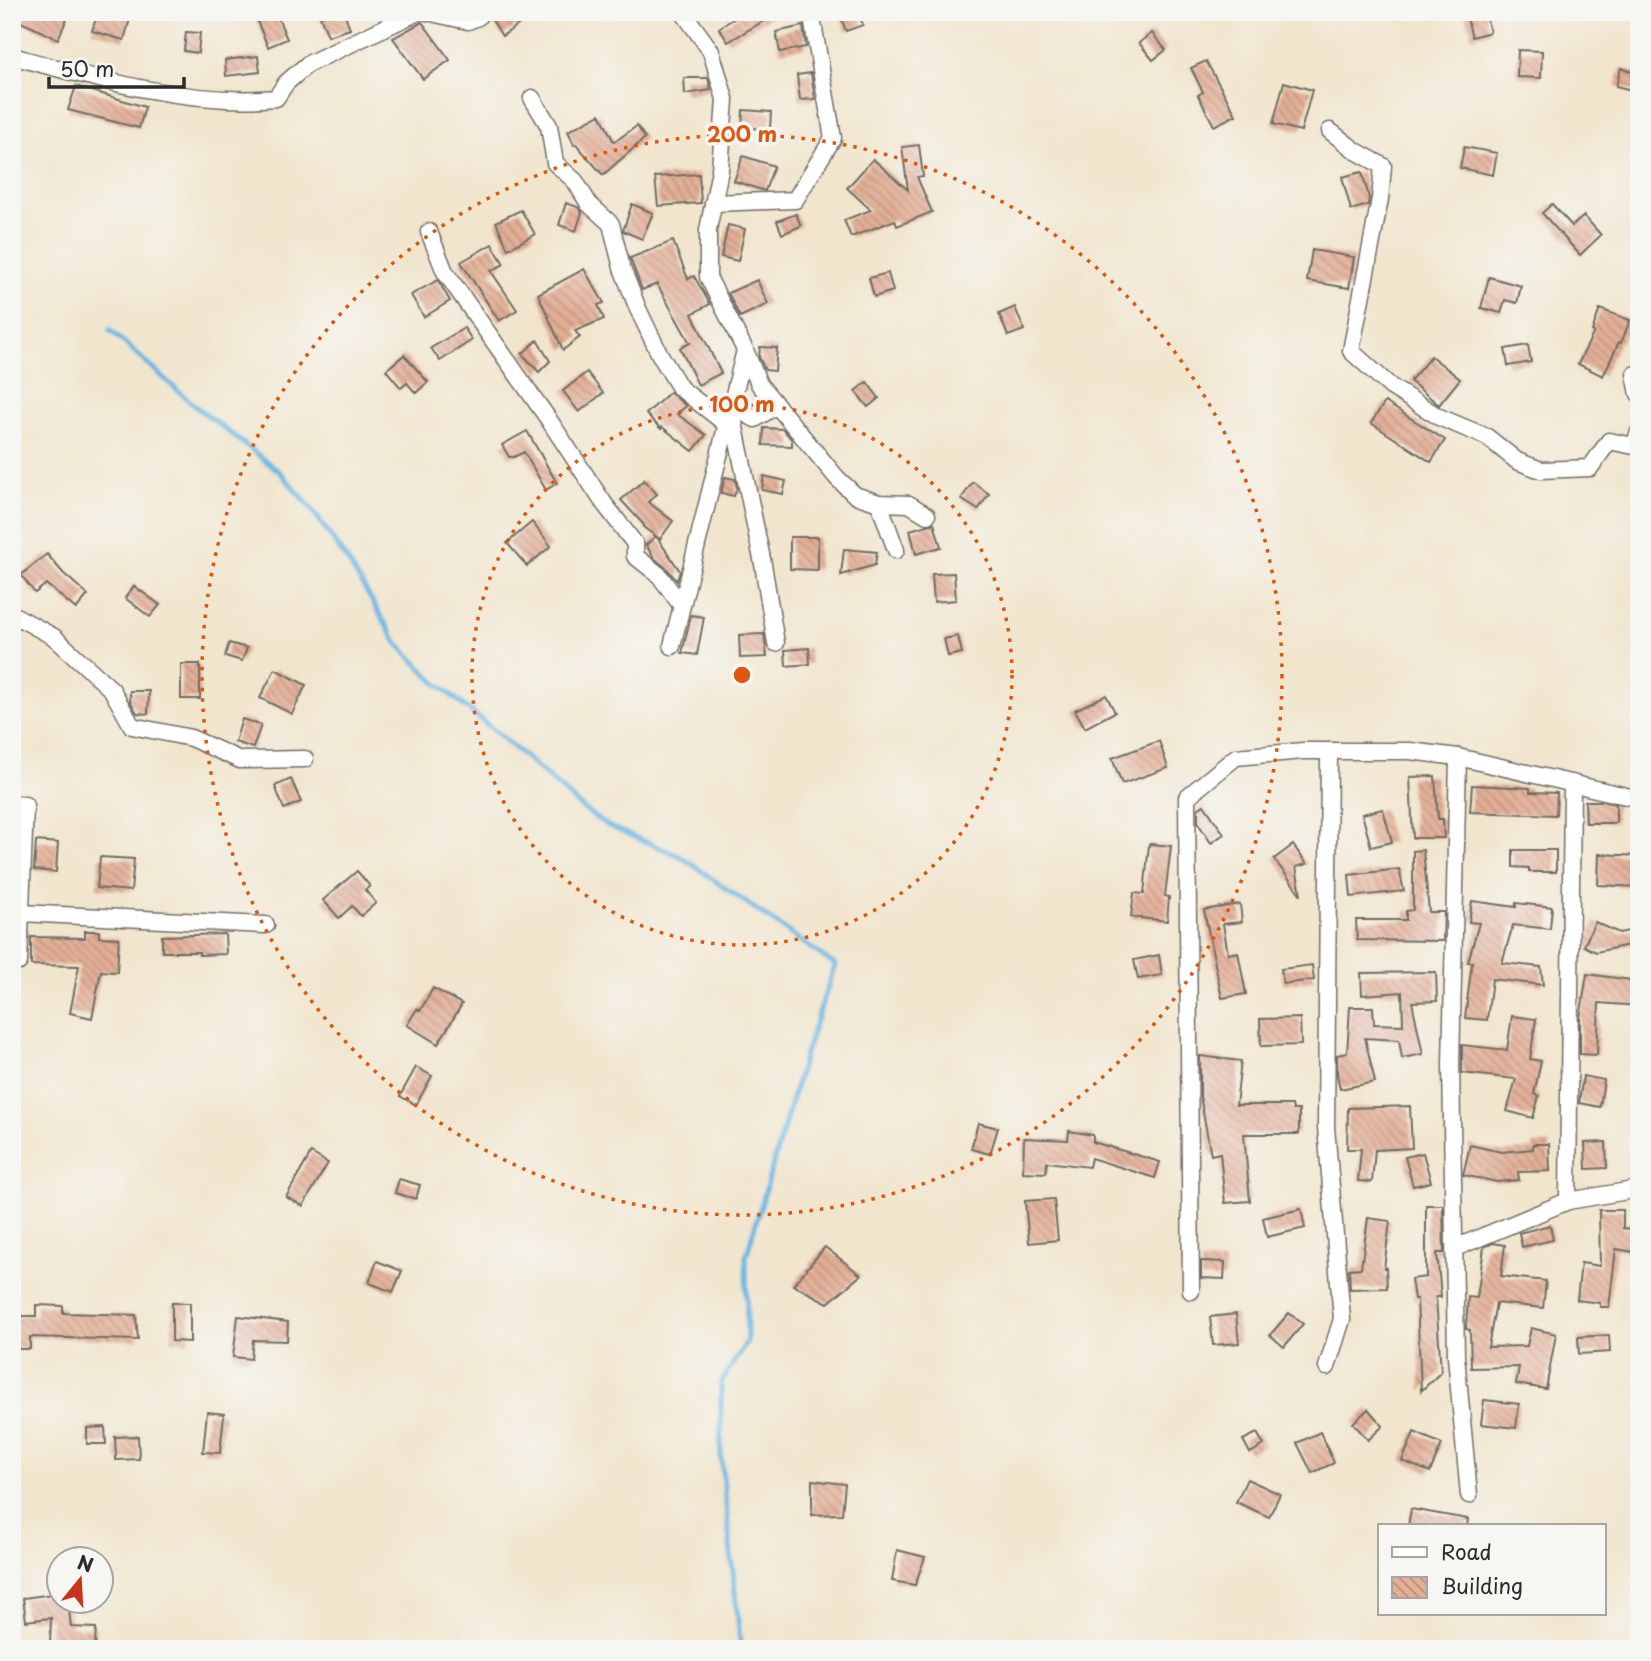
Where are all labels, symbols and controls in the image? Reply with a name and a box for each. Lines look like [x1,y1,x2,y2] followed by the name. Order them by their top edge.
[49,46,184,90] scale bar
[60,52,114,84] text: 50 m
[707,117,777,149] text: 200 m
[709,387,775,419] text: 100 m
[730,663,754,687] centre of rings
[1378,1524,1606,1616] legend
[1441,1535,1492,1567] text: Road
[46,1546,116,1616] north arrow
[74,1547,97,1579] text: N
[1441,1569,1523,1601] text: Building

